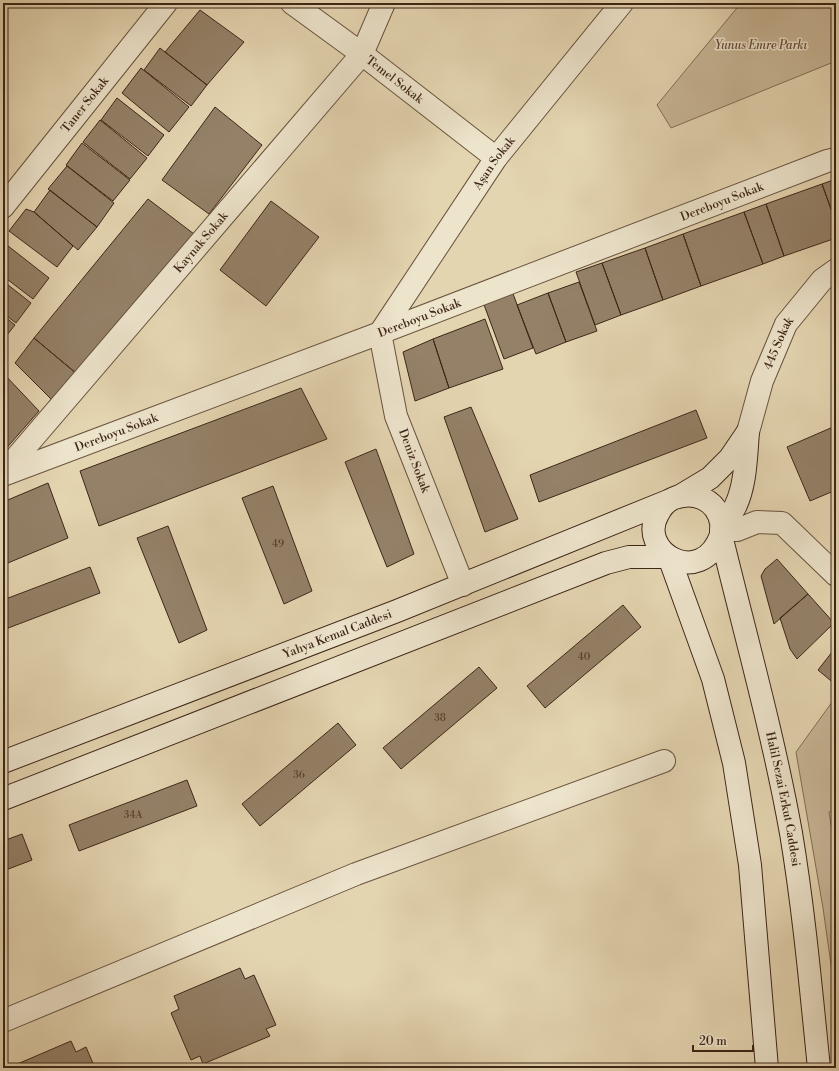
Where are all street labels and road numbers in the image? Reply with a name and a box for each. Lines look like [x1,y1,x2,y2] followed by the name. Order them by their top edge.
[363,52,427,107] street label: Temel Sokak
[58,73,112,136] street label: Taner Sokak
[469,133,518,193] street label: Aşan Sokak
[678,178,766,224] street label: Dereboyu Sokak
[170,208,232,276] street label: Kaynak Sokak
[376,295,464,341] street label: Dereboyu Sokak
[760,313,797,372] street label: 445 Sokak
[73,410,161,455] street label: Dereboyu Sokak
[395,427,433,496] street label: Deniz Sokak
[280,606,394,662] street label: Yahya Kemal Caddesi
[763,730,804,868] street label: Halil Sezai Erkut Caddesi

